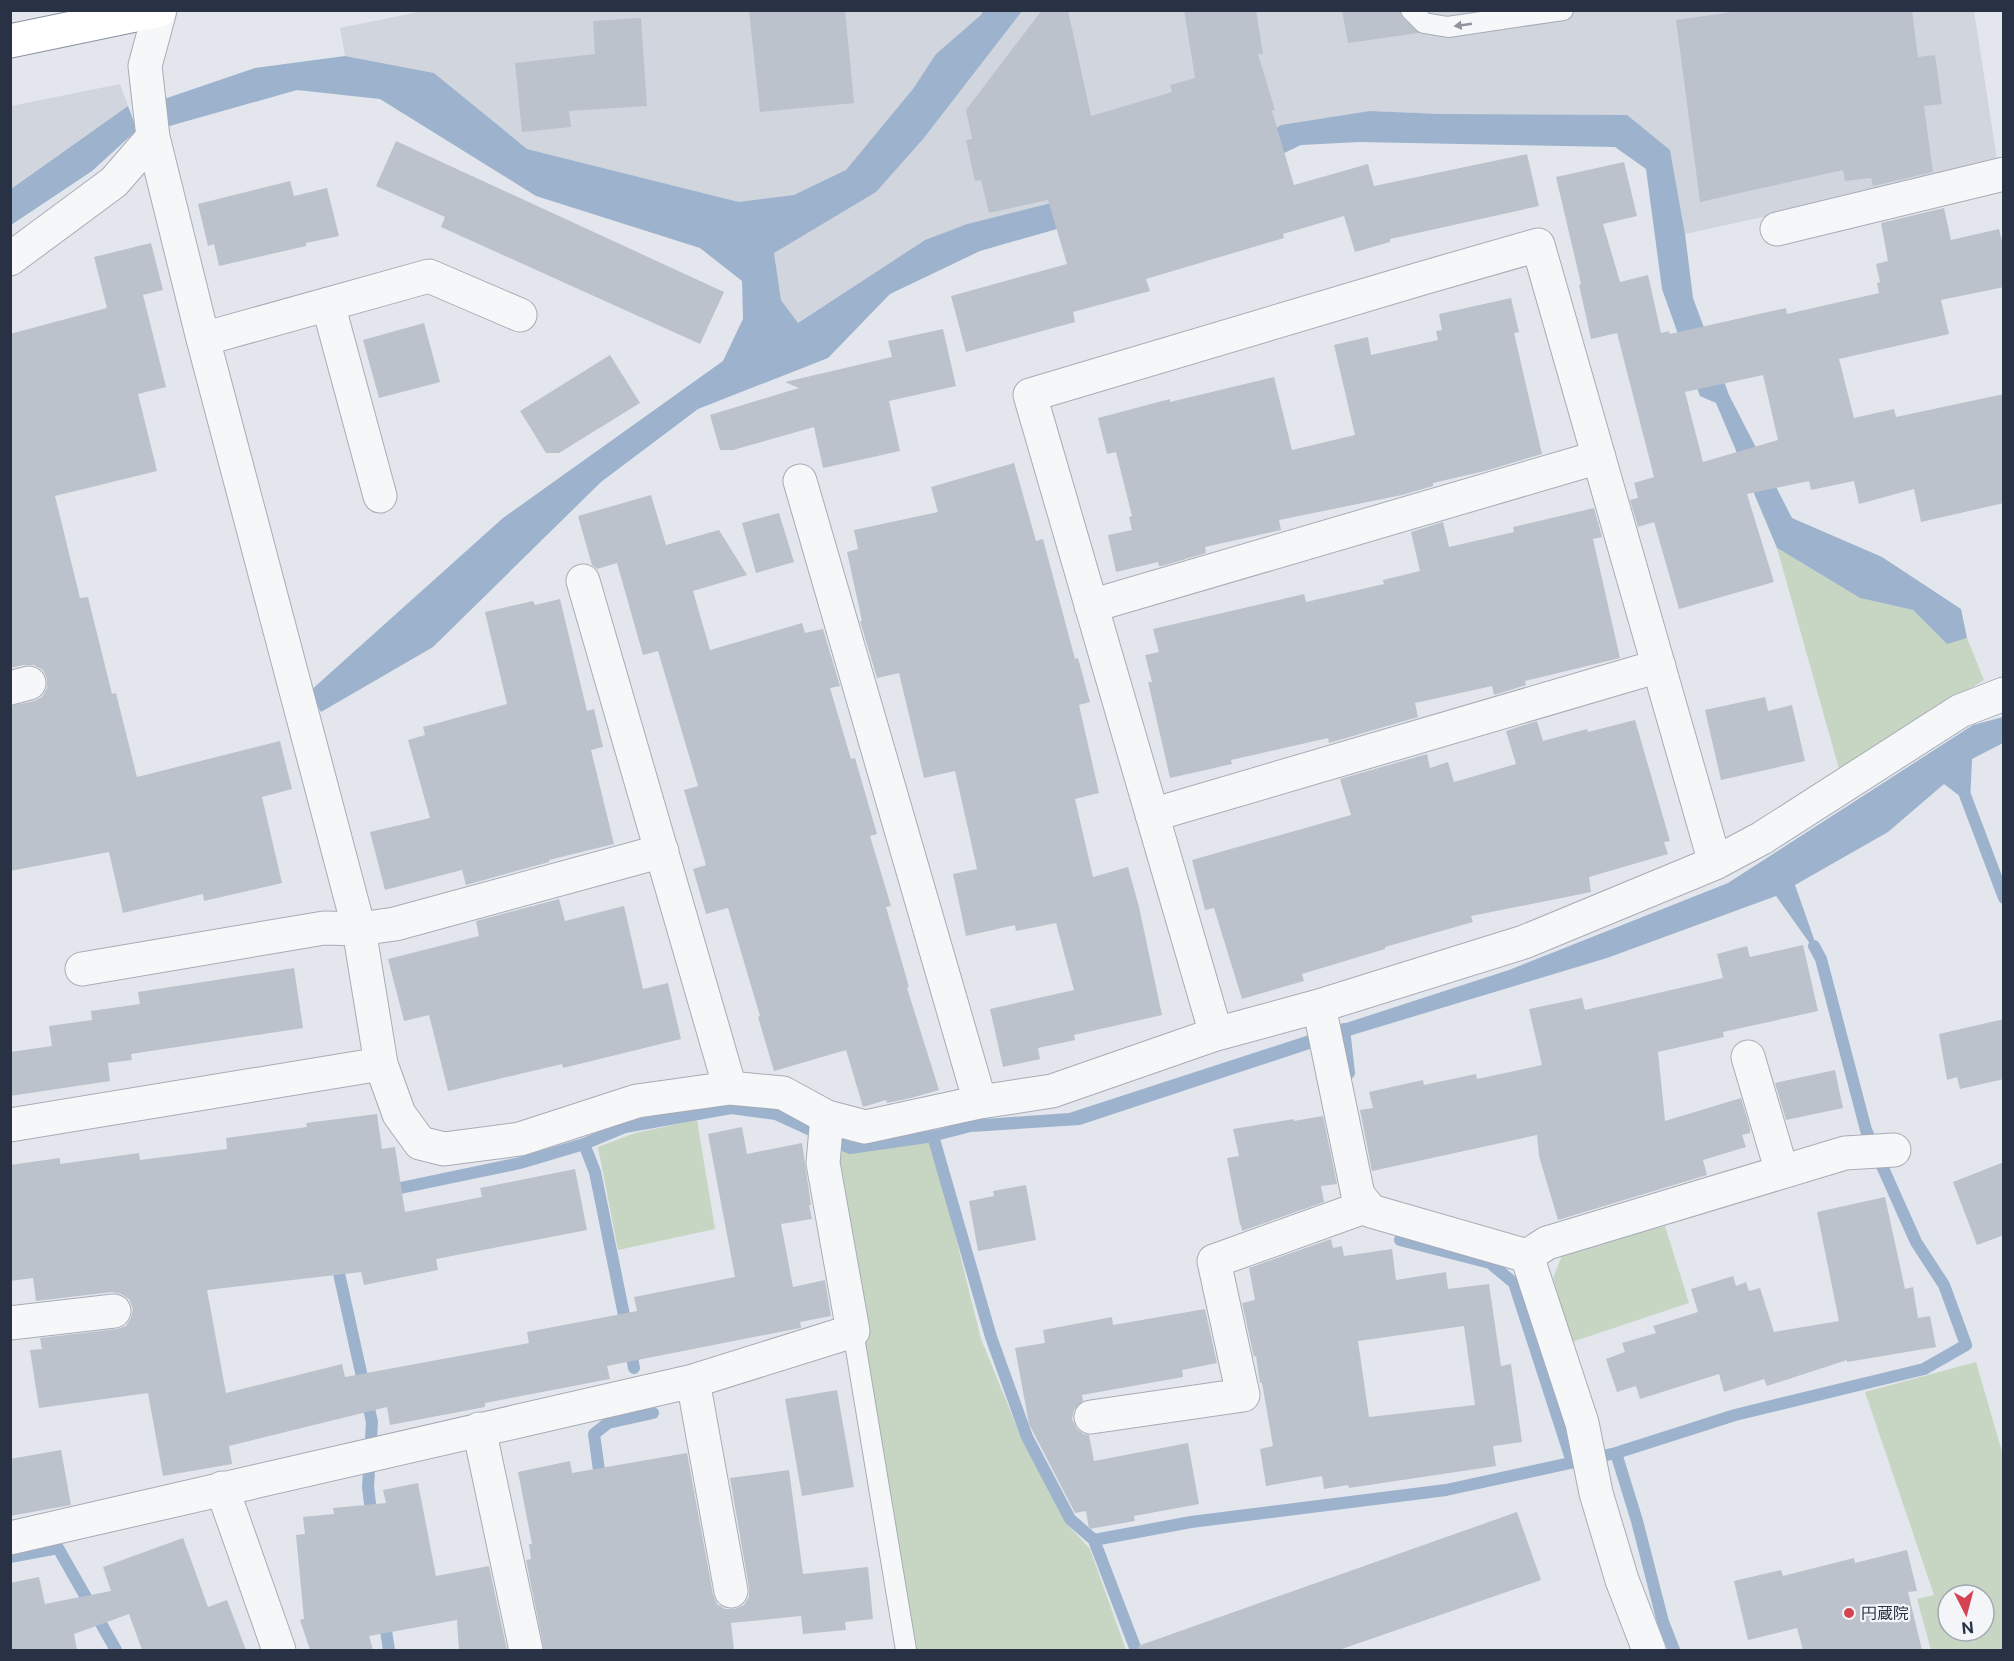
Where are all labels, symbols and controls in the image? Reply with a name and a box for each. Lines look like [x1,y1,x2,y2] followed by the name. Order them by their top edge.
[1453,20,1472,29] one-way arrow
[1936,1583,1996,1643] north arrow
[1861,1604,1909,1623] place label: 円蔵院
[1842,1606,1856,1620] marker: 円蔵院
[1960,1617,1975,1638] text: N

